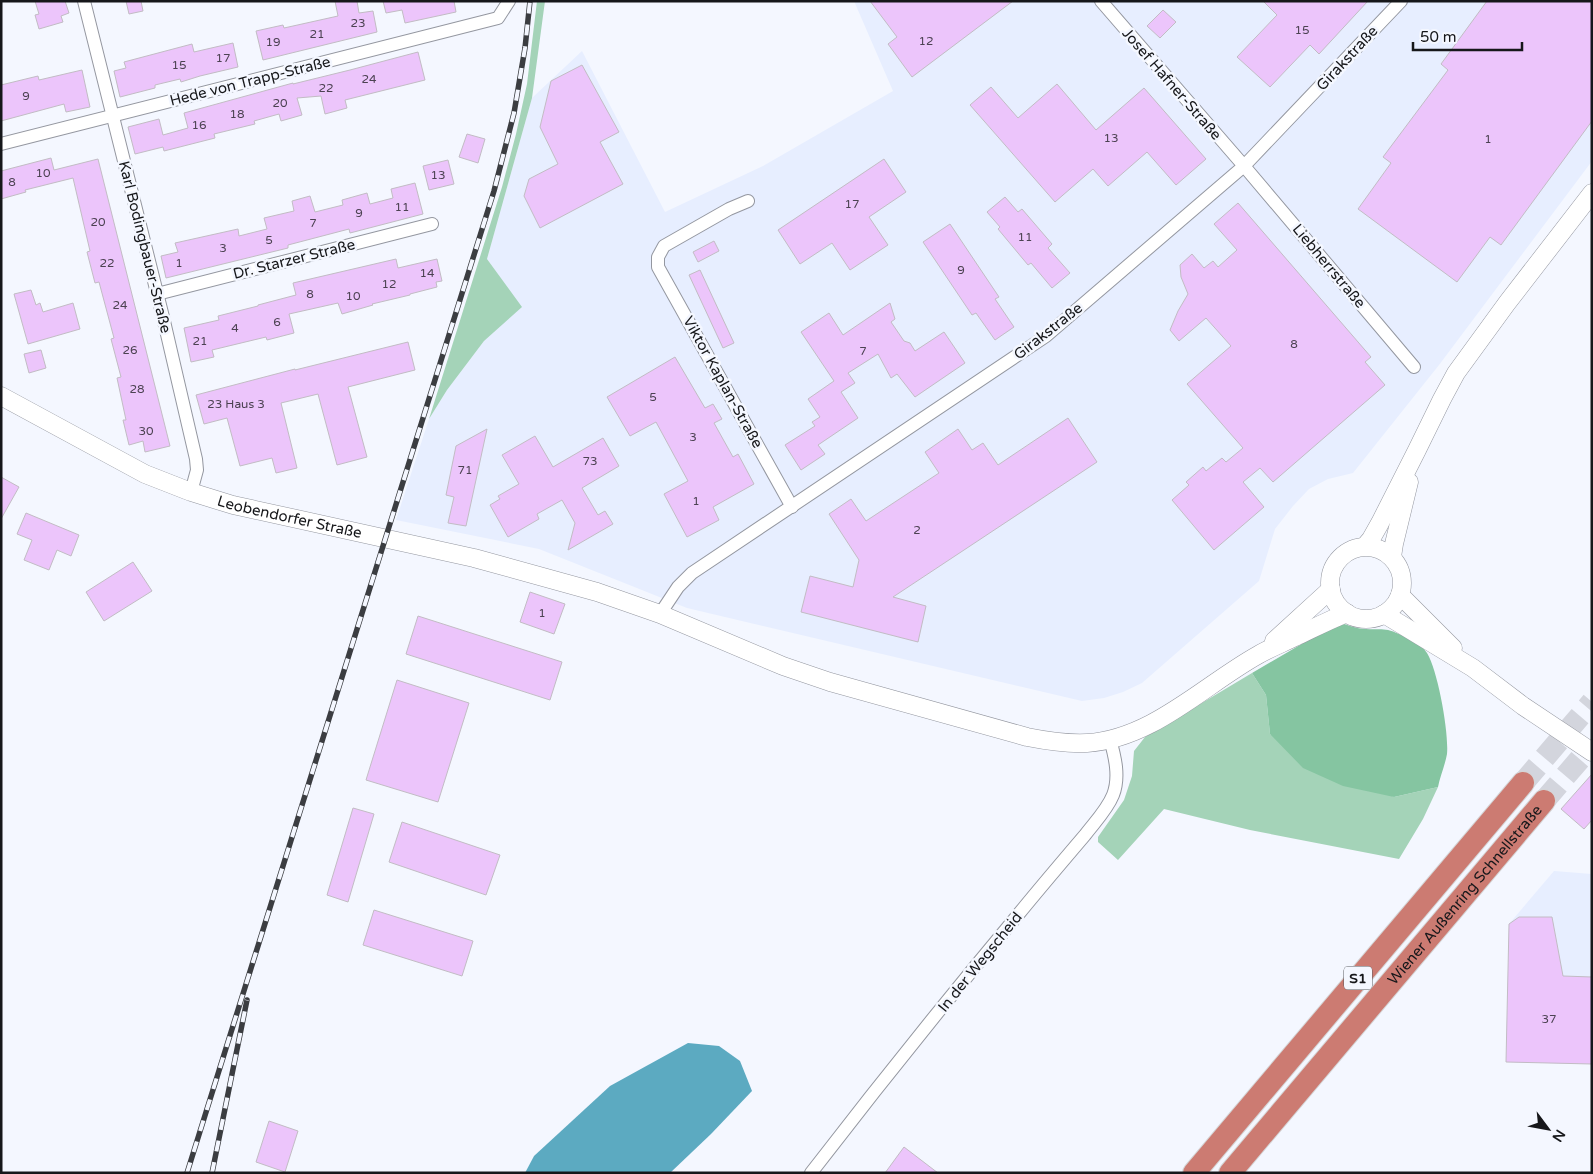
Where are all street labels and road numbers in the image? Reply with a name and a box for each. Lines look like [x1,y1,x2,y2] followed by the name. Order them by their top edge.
[1312,22,1382,94] street label: Girakstraße
[1119,24,1225,144] street label: Josef Hafner-Straße
[168,52,332,110] street label: Hede von Trapp-Straße
[115,159,175,335] street label: Karl Bodingbauer-Straße
[1289,220,1369,312] street label: Liebherrstraße
[231,235,357,283] street label: Dr. Starzer Straße
[1010,299,1086,363] street label: Girakstraße
[679,313,767,451] street label: Viktor Kaplan-Straße
[215,492,364,542] street label: Leobendorfer Straße
[1384,801,1546,988] street label: Wiener Außenring Schnellstraße
[934,908,1026,1016] street label: In der Wegscheid
[1344,966,1372,990] road number: S1

